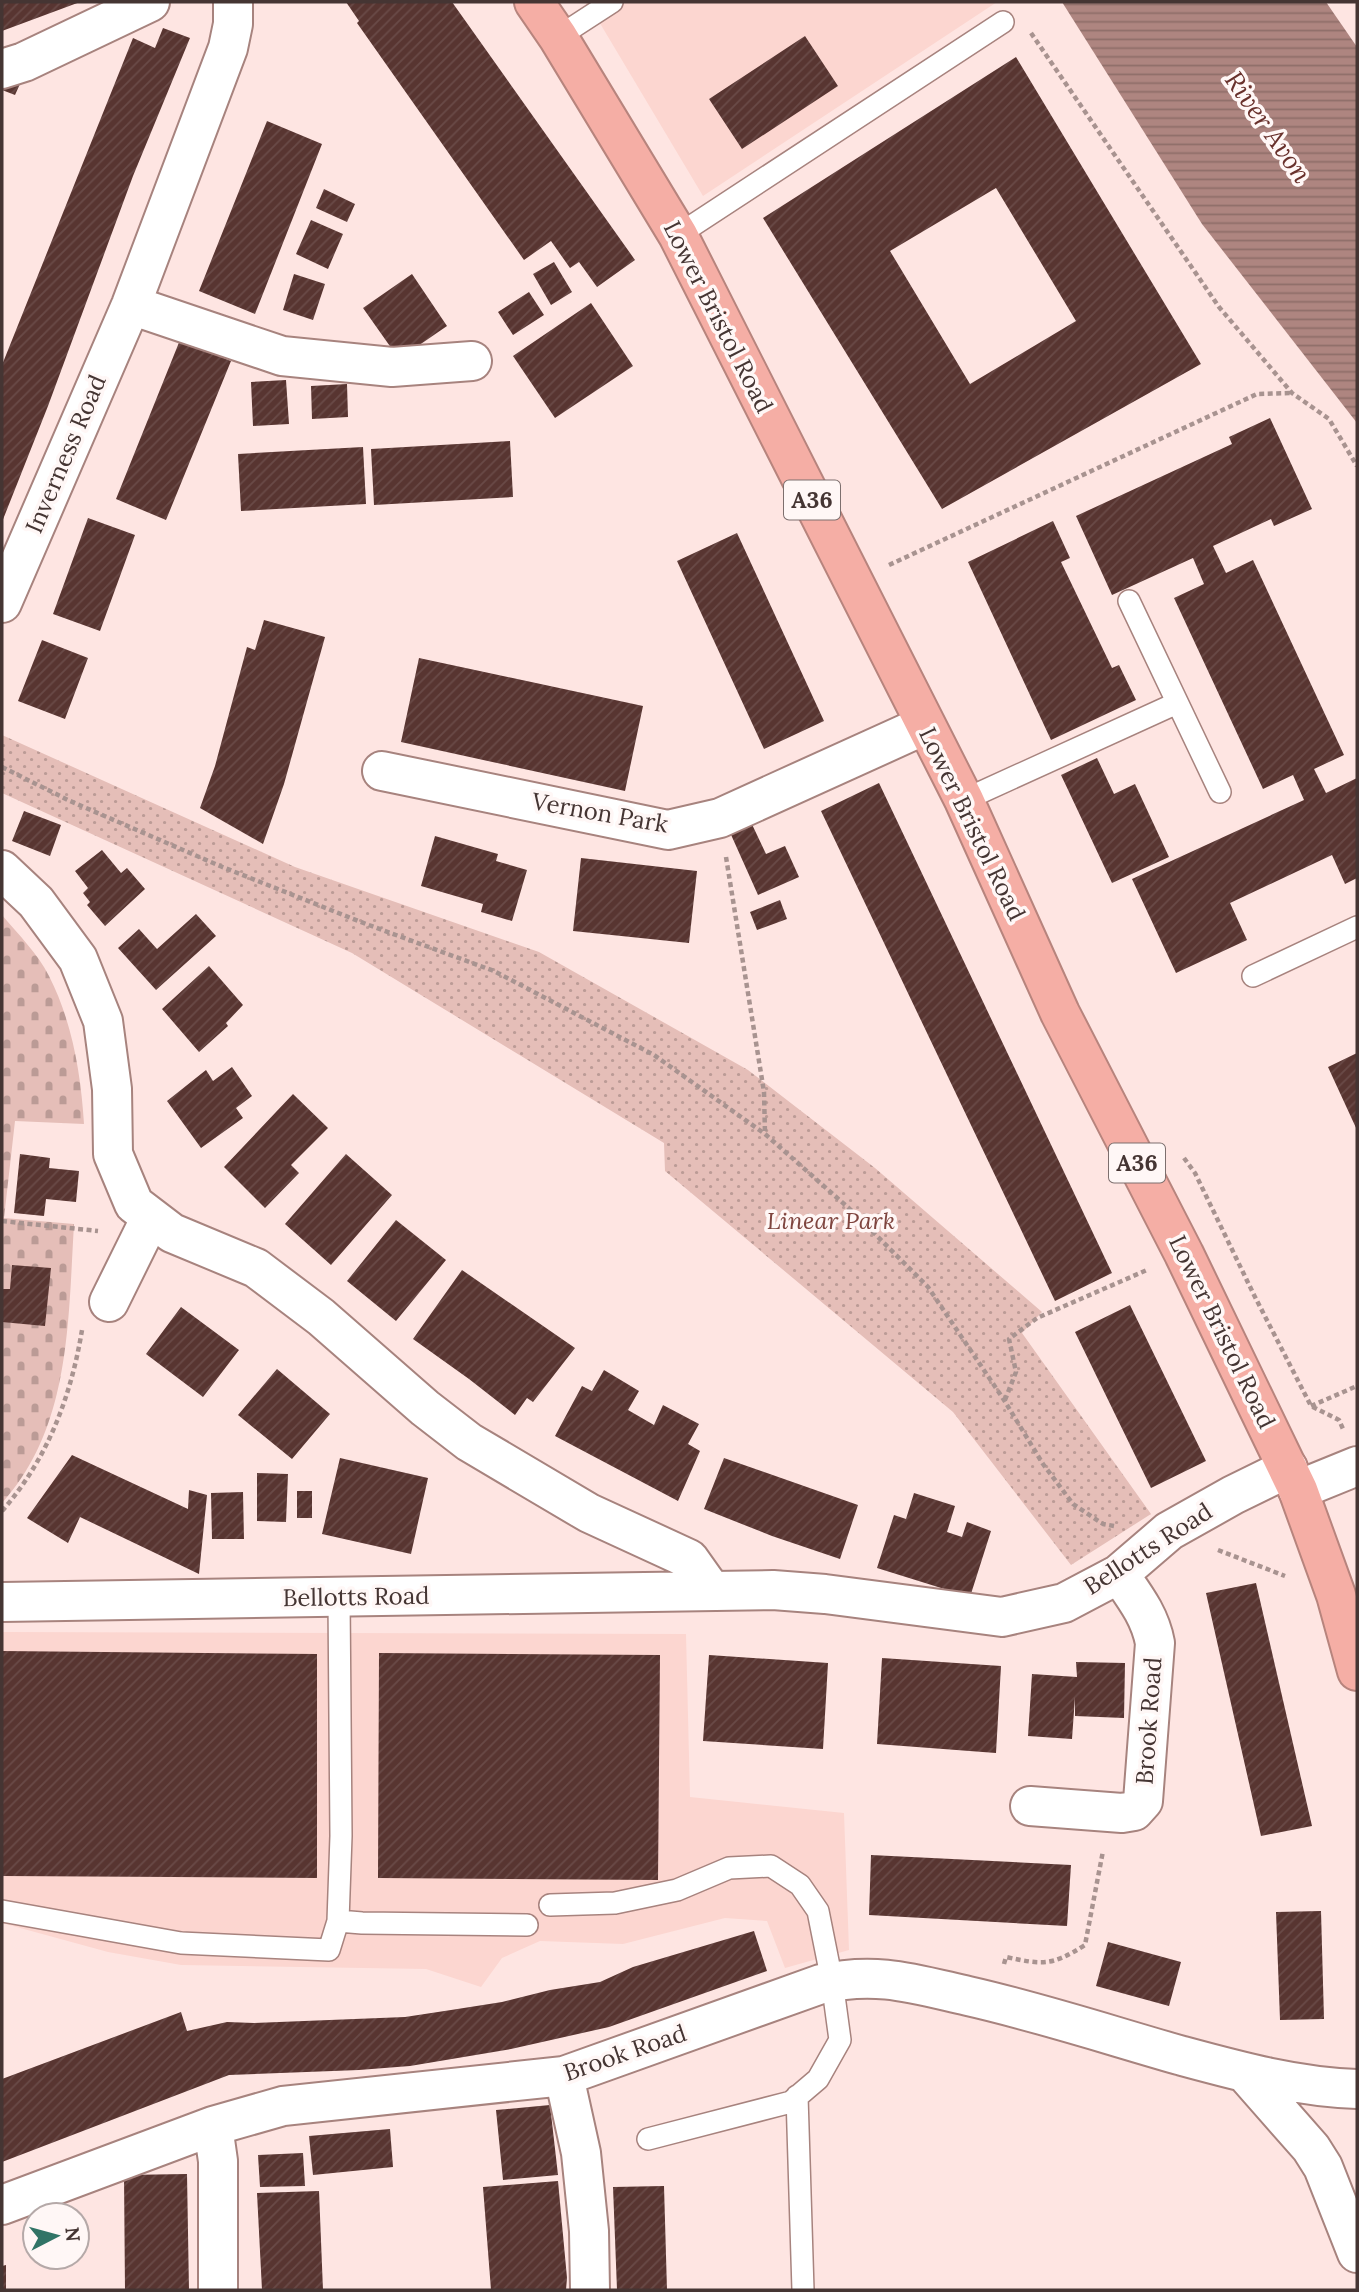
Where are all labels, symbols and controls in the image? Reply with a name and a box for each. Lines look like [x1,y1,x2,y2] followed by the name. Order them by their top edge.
[1218,65,1319,189] water label: River Avon
[657,216,780,418] street label: Lower Bristol Road
[18,370,113,538] street label: Inverness Road
[784,480,840,520] road number: A36
[912,722,1033,925] street label: Lower Bristol Road
[529,785,671,840] street label: Vernon Park
[1109,1144,1165,1182] road number: A36
[767,1205,895,1236] park label: Linear Park
[1162,1230,1283,1433] street label: Lower Bristol Road
[1078,1496,1218,1602] street label: Bellotts Road
[282,1580,430,1613] street label: Bellotts Road
[1129,1656,1168,1786] street label: Brook Road
[559,2017,690,2088] street label: Brook Road
[21,2201,91,2271] north arrow
[60,2226,86,2243] text: N

